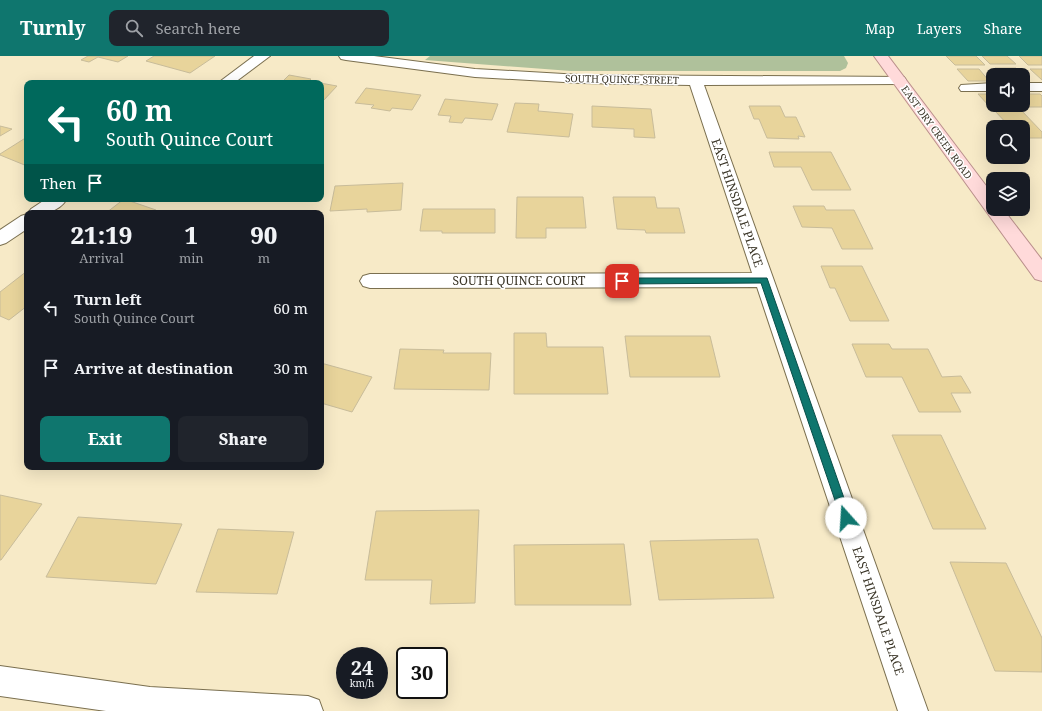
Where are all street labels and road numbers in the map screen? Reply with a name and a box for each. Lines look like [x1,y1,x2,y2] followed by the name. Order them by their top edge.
[565,71,679,87] street label: SOUTH QUINCE STREET
[898,82,976,182] street label: EAST DRY CREEK ROAD
[707,136,768,269] street label: EAST HINSDALE PLACE
[453,272,586,289] street label: SOUTH QUINCE COURT
[848,544,909,677] street label: EAST HINSDALE PLACE

